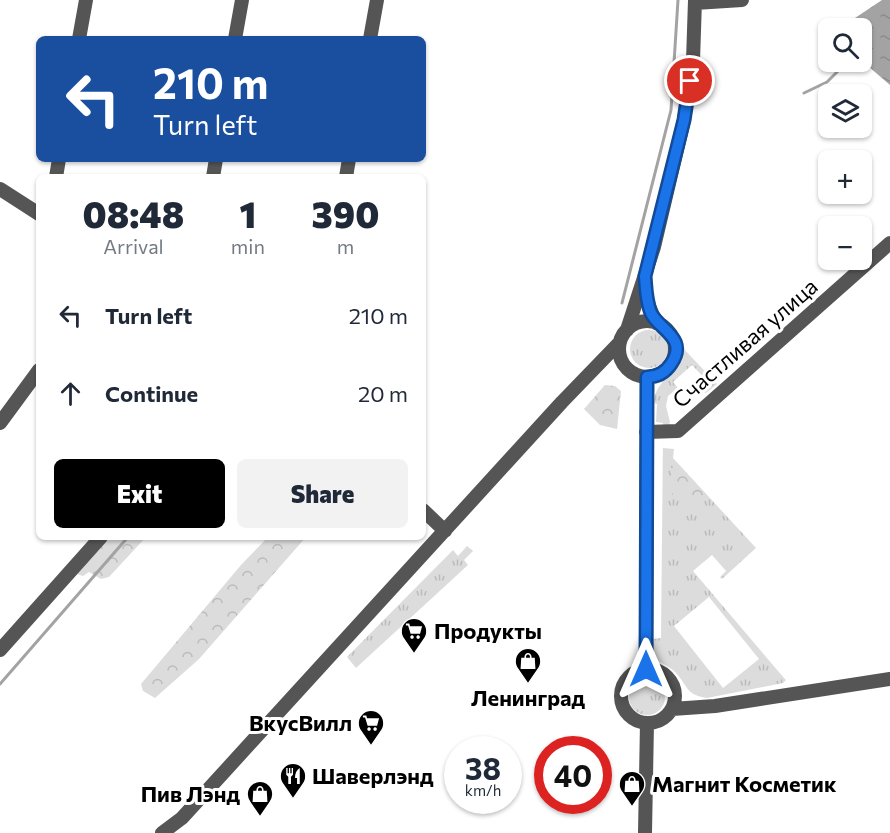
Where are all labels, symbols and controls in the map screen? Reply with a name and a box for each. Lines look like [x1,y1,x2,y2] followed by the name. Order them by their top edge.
[818,18,872,270] map controls
[818,18,872,72] button: search
[664,55,715,106] pin
[153,56,268,108] text: 210 m
[54,60,132,138] icon: left
[673,64,706,97] icon: arrive
[818,84,872,138] button: layers
[153,108,257,141] text: Turn left
[818,150,872,204] button: +
[83,191,184,235] text: 08:48
[239,191,256,235] text: 1
[312,191,379,235] text: 390
[818,216,872,270] button: −
[103,234,164,258] text: Arrival
[231,234,265,258] text: min
[337,234,354,258] text: m
[667,272,823,413] street label: Счастливая улица
[54,299,87,332] icon: left
[105,302,192,329] text: Turn left
[349,302,408,329] text: 210 m
[54,377,87,410] icon: ahead
[105,380,198,407] text: Continue
[358,380,408,407] text: 20 m
[54,459,225,528] button: Exit
[237,459,408,528] button: Share
[399,616,429,654] supermarket icon: Продукты
[434,617,542,644] place label: Продукты
[614,637,678,701] position arrow
[513,646,543,684] shop icon: Ленинград
[471,684,586,711] place label: Ленинград
[356,708,386,746] supermarket icon: ВкусВилл
[249,709,352,736] place label: ВкусВилл
[534,736,612,814] speed limit sign: 40
[465,749,501,786] text: 38
[278,761,308,799] restaurant icon: Шаверлэнд
[312,762,434,789] place label: Шаверлэнд
[617,769,647,807] shop icon: Магнит Косметик
[652,770,837,797] place label: Магнит Косметик
[245,779,275,817] shop icon: Пив Лэнд
[141,780,240,807] place label: Пив Лэнд
[465,781,501,799] text: km/h

